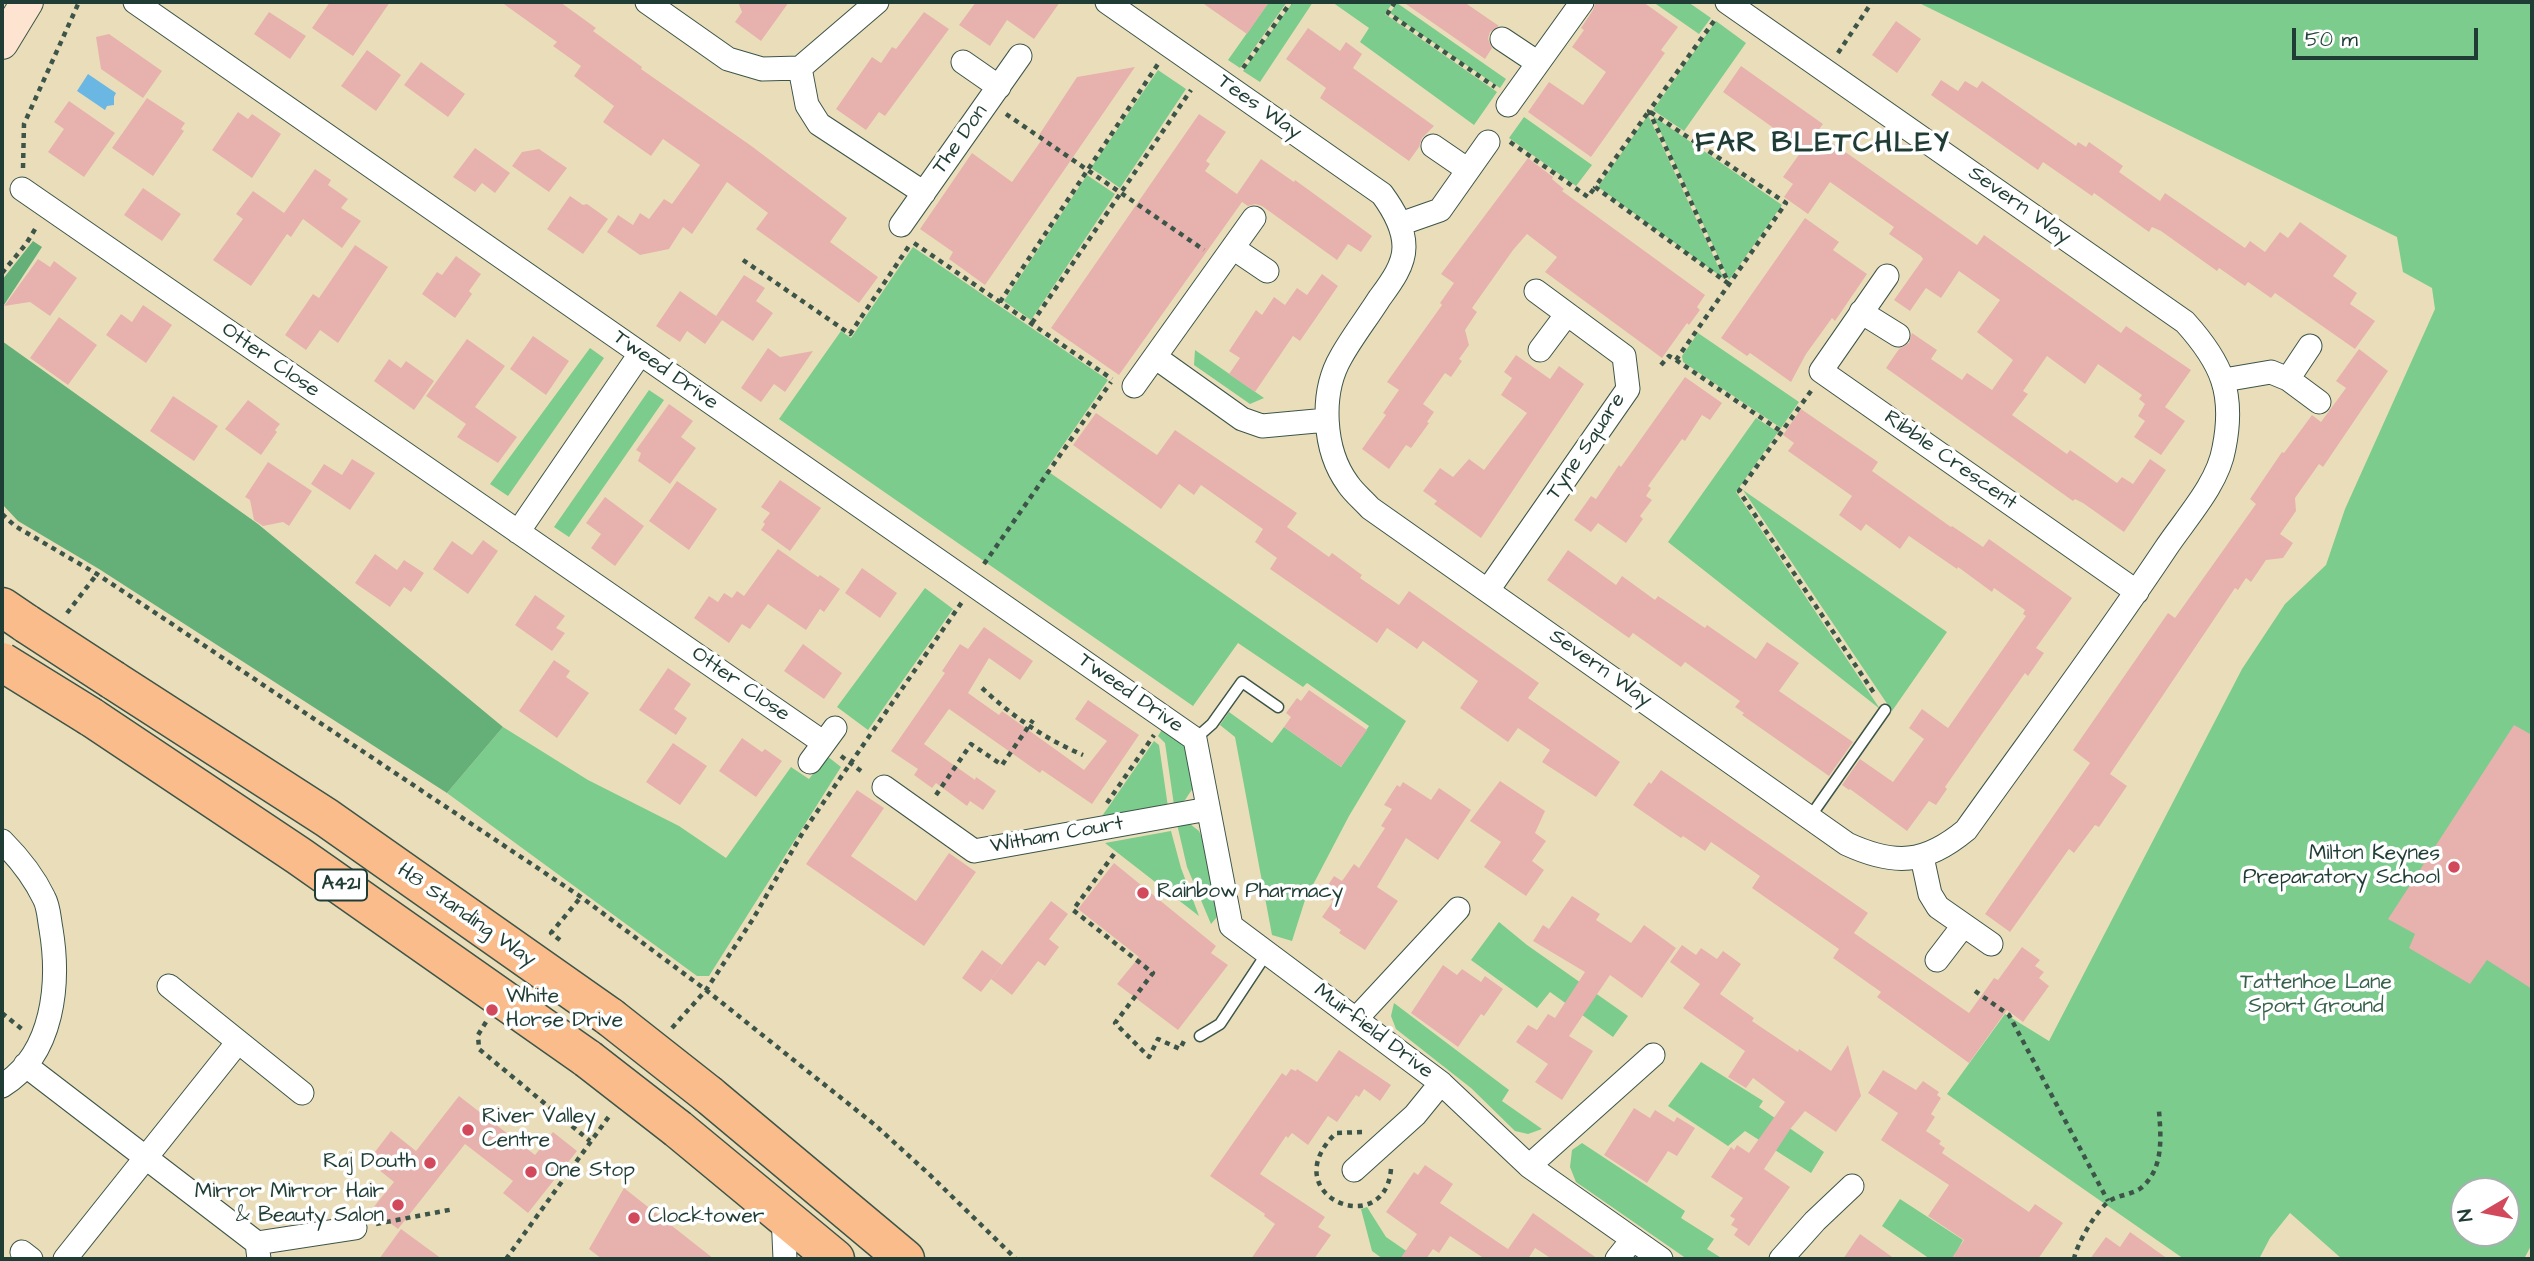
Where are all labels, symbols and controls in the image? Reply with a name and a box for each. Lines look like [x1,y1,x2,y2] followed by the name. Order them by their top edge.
[2296,14,2482,58] scale bar
[2305,25,2358,54] text: 50 m
[1212,70,1306,146] street label: Tees Way
[928,100,994,180] street label: The Don
[1697,128,1949,162] district label: FAR BLETCHLEY
[1963,161,2075,251] street label: Severn Way
[216,318,324,404] street label: Otter Close
[608,326,722,416] street label: Tweed Drive
[1542,389,1632,505] street label: Tyne Square
[1879,406,2021,516] street label: Ribble Crescent
[1544,624,1656,714] street label: Severn Way
[686,642,794,728] street label: Otter Close
[1073,649,1187,739] street label: Tweed Drive
[988,812,1126,860] street label: Witham Court
[2243,842,2440,892] place label: Milton Keynes Preparatory School
[392,859,540,973] street label: H8 Standing Way
[2446,859,2462,875] marker: Milton Keynes Preparatory School
[315,870,367,900] road number: A421
[1157,880,1343,906] place label: Rainbow Pharmacy
[1135,885,1151,901] marker: Rainbow Pharmacy
[2240,971,2392,1021] park label: Tattenhoe Lane Sport Ground
[1308,979,1438,1085] street label: Muirfield Drive
[506,985,623,1035] place label: White Horse Drive
[484,1002,500,1018] marker: White Horse Drive
[482,1105,596,1155] place label: River Valley Centre
[460,1122,476,1138] marker: River Valley Centre
[323,1150,416,1176] place label: Raj Douth
[422,1155,438,1171] marker: Raj Douth
[545,1159,635,1185] place label: One Stop
[523,1164,539,1180] marker: One Stop
[2450,1177,2520,1247] north arrow
[195,1180,384,1230] place label: Mirror Mirror Hair & Beauty Salon
[390,1197,406,1213] marker: Mirror Mirror Hair & Beauty Salon
[648,1205,764,1231] place label: Clocktower
[2451,1207,2480,1224] text: N
[626,1210,642,1226] marker: Clocktower

